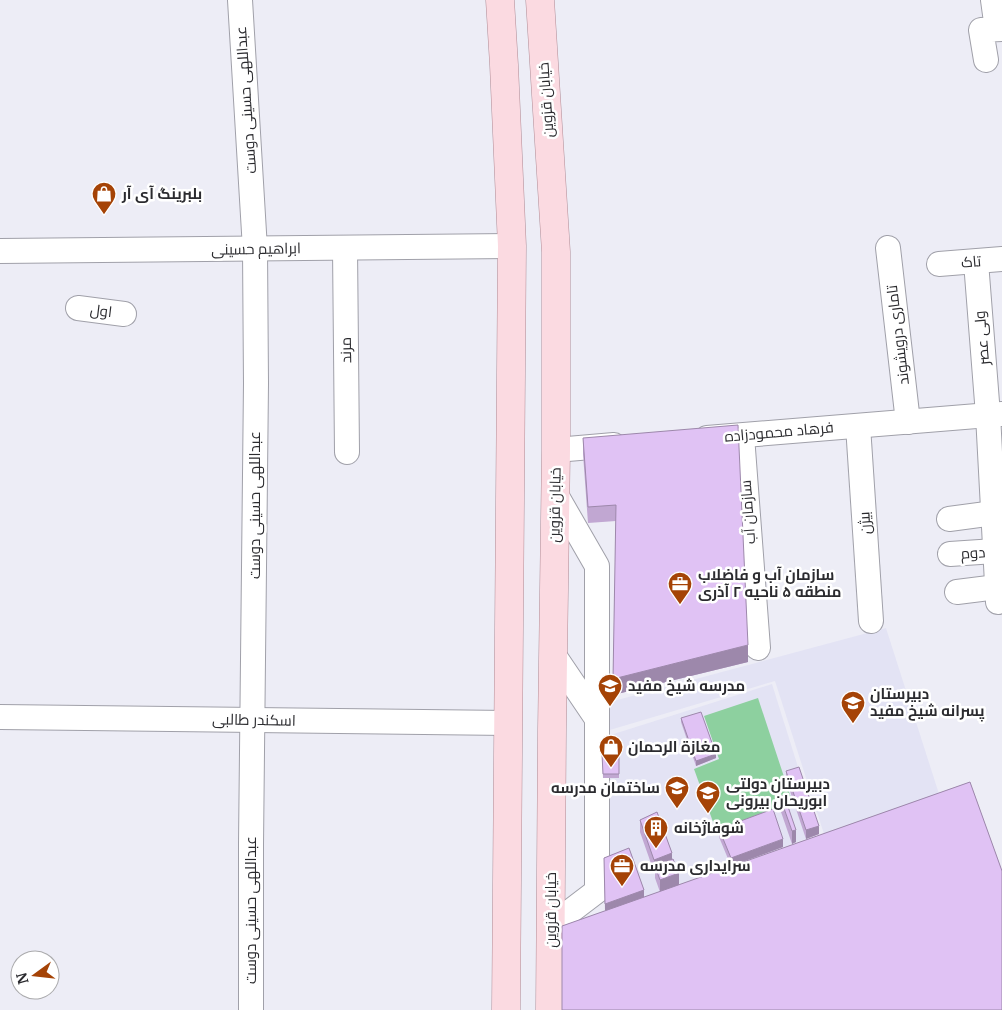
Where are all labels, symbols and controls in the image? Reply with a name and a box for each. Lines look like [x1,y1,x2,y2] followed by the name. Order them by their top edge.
[231,26,261,174] street label: عبداللهی حسینی دوست
[533,62,559,138] street label: خیابان قزوین
[91,181,117,215] shop icon: بلبرینگ آی آر
[121,184,202,203] place label: بلبرینگ آی آر
[211,238,301,260] street label: ابراهیم حسینی
[960,251,982,272] street label: تاک
[882,284,914,386] street label: تاماری درویشوند
[89,300,113,321] street label: اول
[970,310,994,367] street label: ولی عصر
[336,337,355,363] street label: مرند
[724,417,834,446] street label: فرهاد محمودزاده
[245,431,265,579] street label: عبداللهی حسینی دوست
[544,467,566,543] street label: خیابان قزوین
[736,479,760,545] street label: سازمان آب
[854,511,876,535] street label: بیژن
[960,542,986,564] street label: دوم
[698,565,841,601] place label: سازمان آب و فاضلاب منطقه ۵ ناحیه ۲ آذری
[667,571,693,605] office icon: سازمان آب و فاضلاب منطقه ۵ ناحیه ۲ آذری
[597,673,623,707] school or university icon: مدرسه شیخ مفید
[628,676,745,696] place label: مدرسه شیخ مفید
[870,684,985,722] place label: دبیرستان پسرانه شیخ مفید
[840,690,866,724] school or university icon: دبیرستان پسرانه شیخ مفید
[212,709,296,731] street label: اسکندر طالبی
[598,734,624,768] shop icon: مغازة الرحمان
[628,737,720,756] place label: مغازة الرحمان
[726,774,830,810] place label: دبیرستان دولتی ابوریحان بیرونی
[664,775,690,809] school or university icon: ساختمان مدرسه
[551,778,660,797] place label: ساختمان مدرسه
[695,780,721,814] school or university icon: دبیرستان دولتی ابوریحان بیرونی
[643,815,669,849] building icon: شوفاژخانه
[674,818,744,837] place label: شوفاژخانه
[241,836,261,984] street label: عبداللهی حسینی دوست
[609,853,635,887] office icon: سرایداری مدرسه
[640,856,751,875] place label: سرایداری مدرسه
[541,872,561,948] street label: خیابان قزوین
[10,950,60,1000] north arrow
[12,971,33,986] text: N

